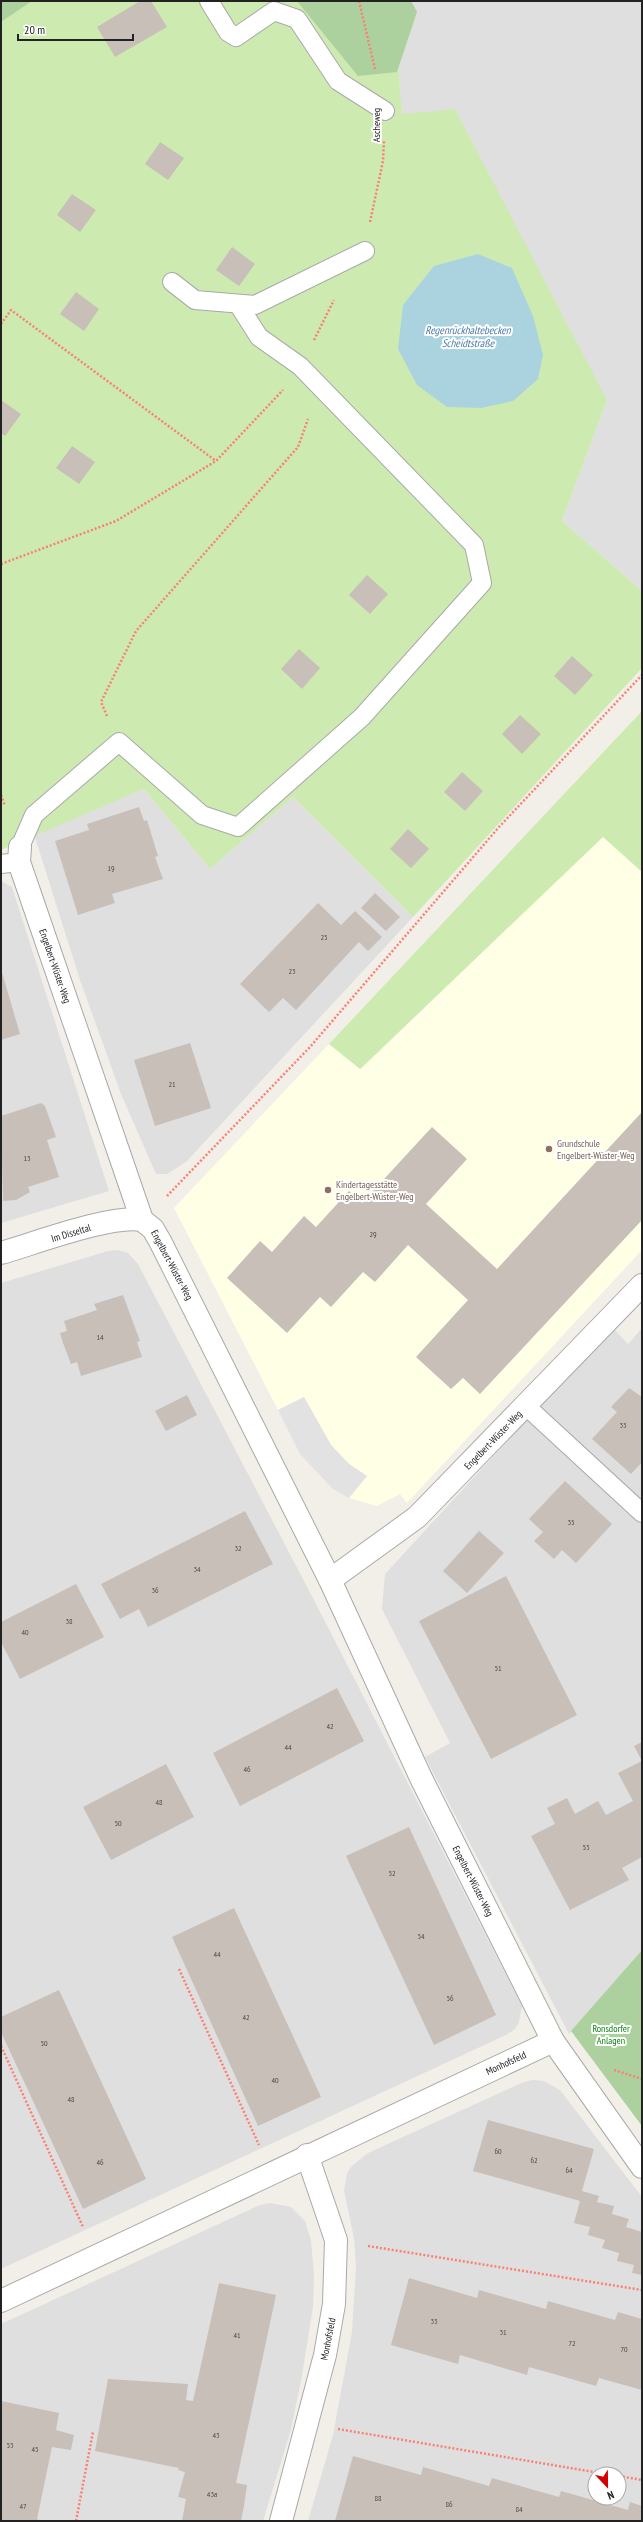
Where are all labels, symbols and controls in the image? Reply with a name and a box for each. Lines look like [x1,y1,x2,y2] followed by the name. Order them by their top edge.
[18,16,133,42] scale bar
[24,22,45,37] text: 20 m
[370,108,383,142] street label: Ascheweg
[425,323,512,350] water label: Regenrückhaltebecken Scheidtstraße
[107,863,115,873] house number: 19
[36,927,74,1005] street label: Engelbert-Wüster-Weg
[320,932,328,942] house number: 25
[288,966,296,976] house number: 23
[168,1079,176,1089] house number: 21
[557,1137,635,1162] place label: Grundschule Engelbert-Wüster-Weg
[544,1144,554,1154] marker: Grundschule Engelbert-Wüster-Weg
[23,1153,31,1163] house number: 13
[336,1178,414,1203] place label: Kindertagesstätte Engelbert-Wüster-Weg
[323,1185,333,1195] marker: Kindertagesstätte Engelbert-Wüster-Weg
[50,1221,93,1245] street label: Im Disseltal
[148,1228,196,1302] street label: Engelbert-Wüster-Weg
[369,1229,377,1239] house number: 29
[96,1332,104,1342] house number: 14
[461,1408,525,1472] street label: Engelbert-Wüster-Weg
[619,1420,627,1430] house number: 33
[567,1517,575,1527] house number: 35
[234,1543,242,1553] house number: 32
[193,1564,201,1574] house number: 34
[151,1585,159,1595] house number: 36
[65,1616,73,1626] house number: 38
[21,1627,29,1637] house number: 40
[494,1663,502,1673] house number: 51
[326,1721,334,1731] house number: 42
[284,1742,292,1752] house number: 44
[243,1764,251,1774] house number: 46
[155,1797,163,1807] house number: 48
[114,1818,122,1828] house number: 50
[582,1842,590,1852] house number: 53
[450,1843,496,1919] street label: Engelbert-Wüster-Weg
[388,1868,396,1878] house number: 52
[417,1931,425,1941] house number: 54
[213,1949,221,1959] house number: 44
[446,1993,454,2003] house number: 56
[242,2012,250,2022] house number: 42
[592,2022,630,2047] park label: Ronsdorfer Anlagen
[40,2038,48,2048] house number: 50
[484,2048,528,2078] street label: Monhofsfeld
[271,2075,279,2085] house number: 40
[67,2094,75,2104] house number: 48
[494,2146,502,2156] house number: 60
[530,2155,538,2165] house number: 62
[96,2157,104,2167] house number: 46
[565,2165,573,2175] house number: 64
[430,2316,438,2326] house number: 33
[318,2317,338,2361] street label: Monhofsfeld
[499,2327,507,2337] house number: 31
[233,2330,241,2340] house number: 41
[568,2338,576,2348] house number: 72
[620,2344,628,2354] house number: 70
[212,2430,220,2440] house number: 43
[6,2440,14,2450] house number: 53
[31,2444,39,2454] house number: 45
[587,2466,627,2506] north arrow
[605,2488,616,2503] text: N
[207,2489,217,2499] house number: 43a
[374,2493,382,2503] house number: 88
[445,2499,453,2509] house number: 86
[19,2501,27,2511] house number: 47
[515,2504,523,2514] house number: 84

